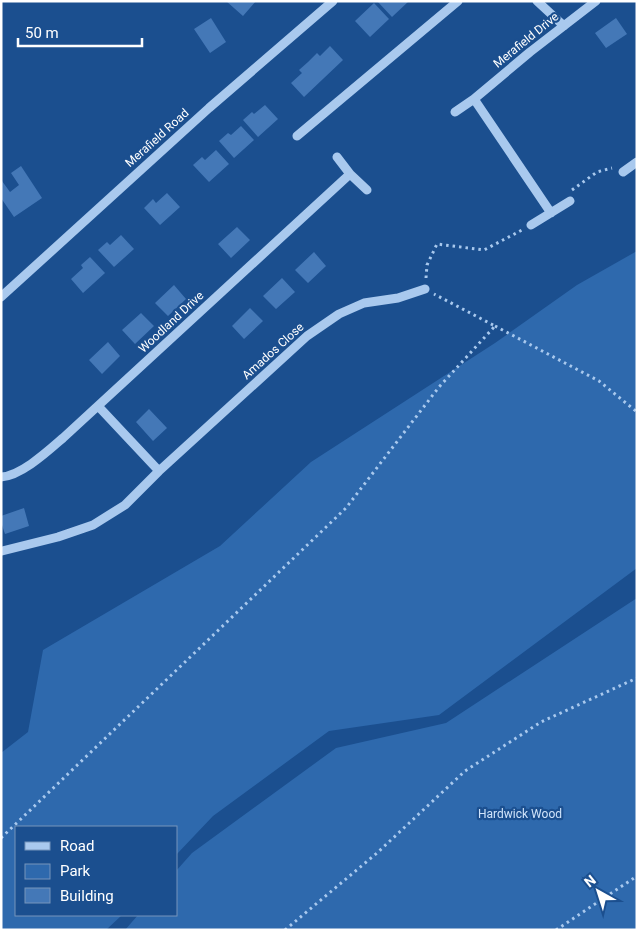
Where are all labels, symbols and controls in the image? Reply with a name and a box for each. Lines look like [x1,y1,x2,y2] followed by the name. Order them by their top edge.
[491,9,561,71] street label: Merafield Drive
[18,15,141,47] scale bar
[25,24,59,42] text: 50 m
[122,106,192,170] street label: Merafield Road
[136,288,206,356] street label: Woodland Drive
[239,320,307,382] street label: Amados Close
[478,807,562,821] park label: Hardwick Wood
[15,826,178,916] legend
[60,837,94,855] text: Road
[60,862,91,880] text: Park
[573,866,623,916] north arrow
[581,872,599,890] text: N
[60,887,114,905] text: Building

